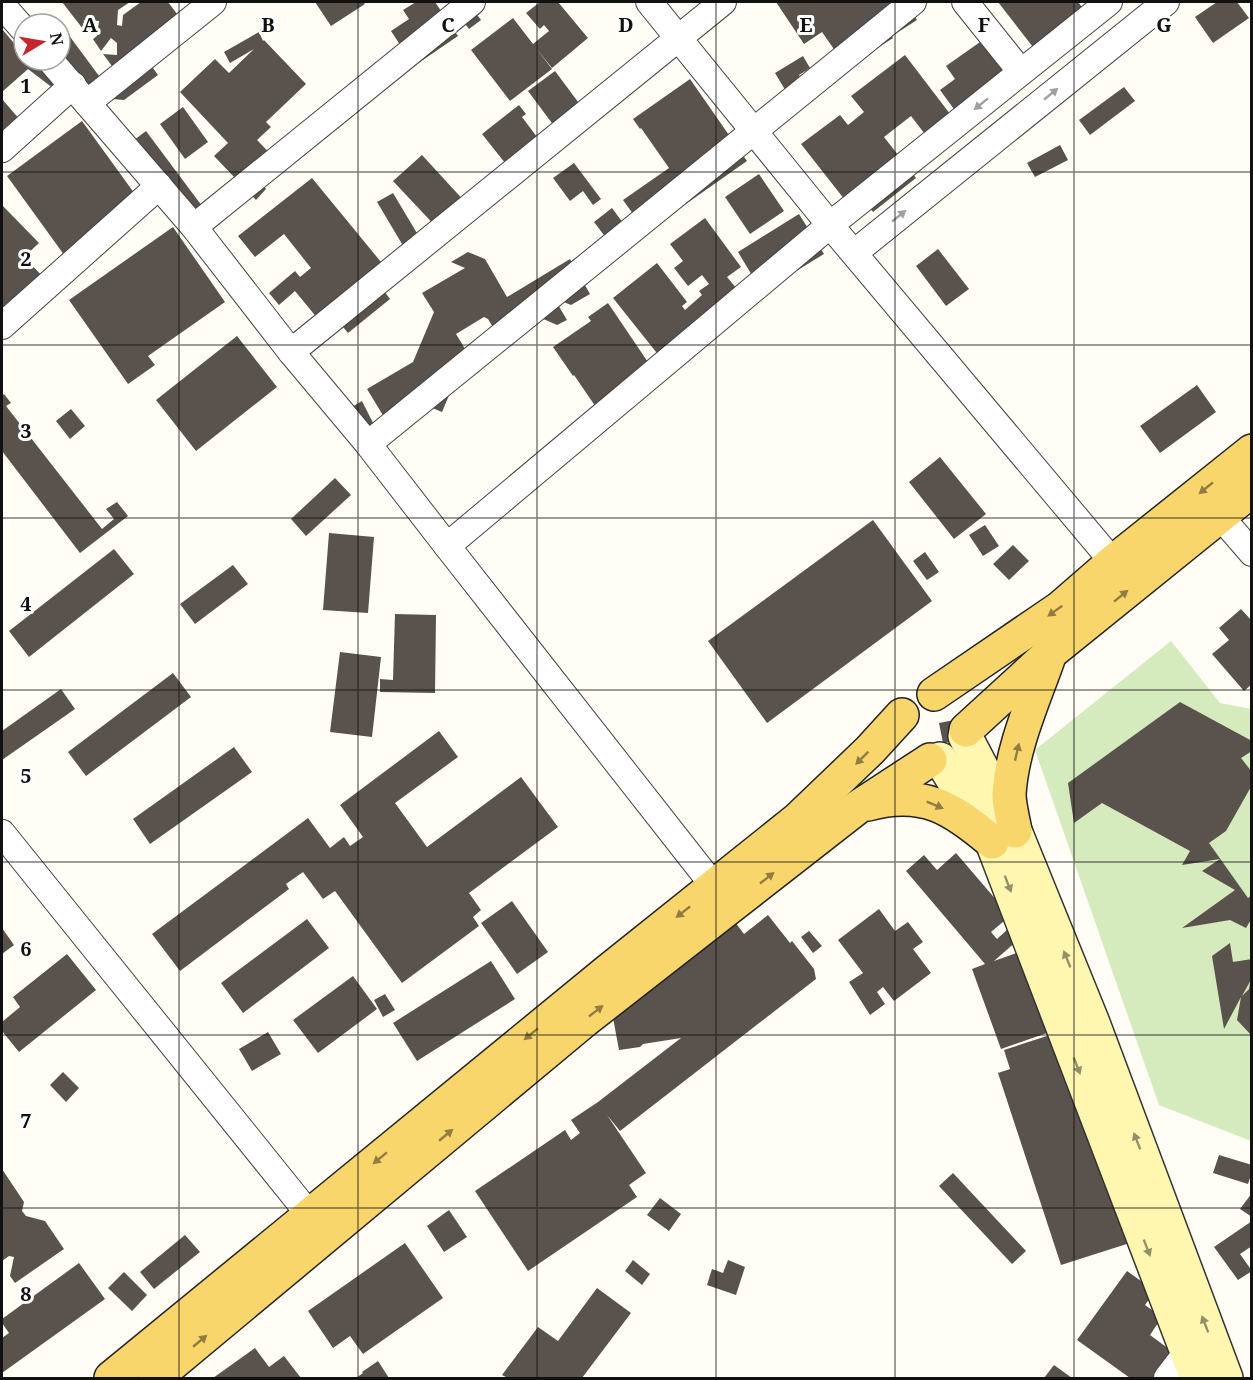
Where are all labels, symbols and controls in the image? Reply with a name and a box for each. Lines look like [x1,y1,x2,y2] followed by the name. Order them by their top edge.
[82,11,98,38] text: A
[261,11,275,38] text: B
[441,11,455,38] text: C
[618,11,634,38] text: D
[799,11,813,38] text: E
[978,11,990,38] text: F
[1156,11,1172,38] text: G
[12,12,72,72] north arrow
[45,31,69,48] text: N
[20,72,32,99] text: 1
[1043,88,1059,101] one-way arrow
[974,97,989,109] one-way arrow
[891,210,907,223] one-way arrow
[20,245,32,272] text: 2
[20,417,32,444] text: 3
[1198,481,1214,494] one-way arrow
[1113,589,1129,602] one-way arrow
[20,590,32,617] text: 4
[1048,605,1064,617] one-way arrow
[1012,743,1022,761] one-way arrow
[855,750,869,764] one-way arrow
[20,762,32,789] text: 5
[927,800,945,810] one-way arrow
[759,873,774,885] one-way arrow
[1004,875,1013,893] one-way arrow
[675,906,691,919] one-way arrow
[20,935,32,962] text: 6
[1062,950,1071,968] one-way arrow
[588,1004,604,1017] one-way arrow
[523,1028,539,1041] one-way arrow
[1073,1057,1083,1075] one-way arrow
[20,1107,32,1134] text: 7
[438,1129,453,1142] one-way arrow
[1131,1132,1141,1150] one-way arrow
[373,1151,388,1164] one-way arrow
[1143,1239,1152,1257] one-way arrow
[20,1280,32,1307] text: 8
[1200,1315,1210,1333] one-way arrow
[192,1335,207,1348] one-way arrow

